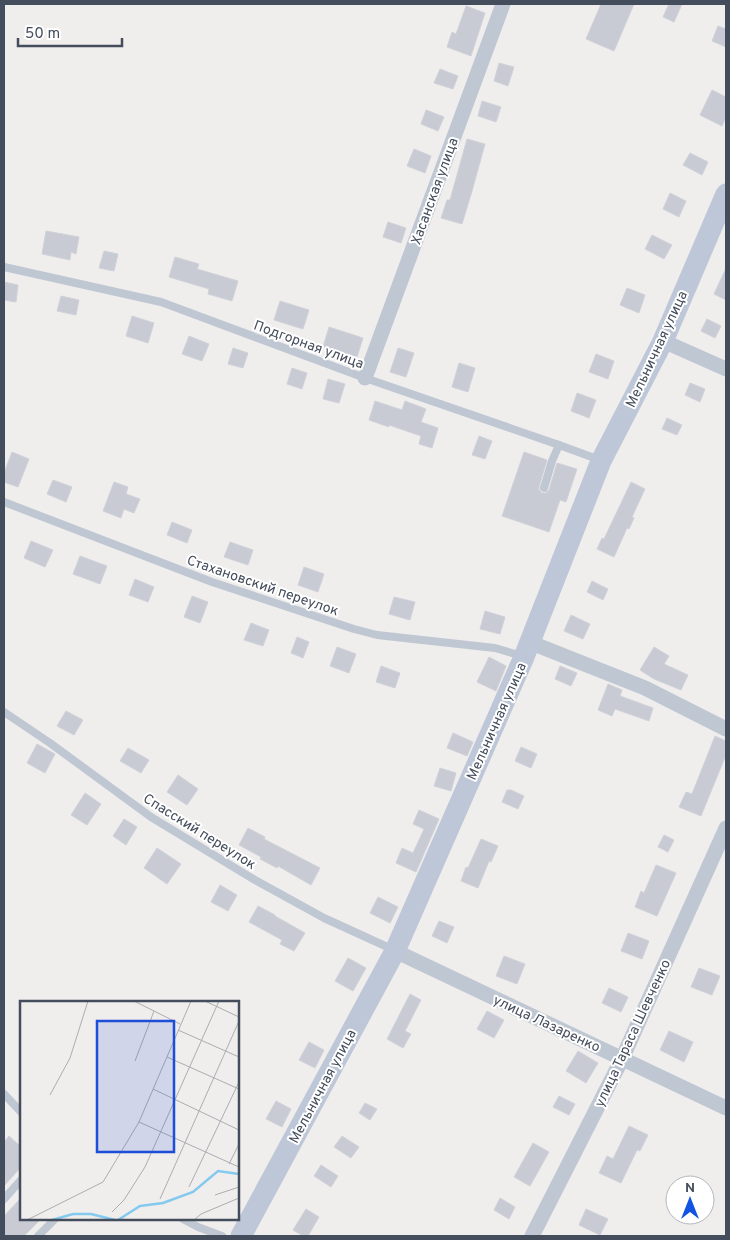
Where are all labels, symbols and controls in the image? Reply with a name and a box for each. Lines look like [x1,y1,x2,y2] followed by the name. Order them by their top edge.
[18,15,121,47] scale bar
[25,25,60,44] text: 50 m
[408,136,463,247] street label: Хасанская улица
[623,289,692,411] street label: Мельничная улица
[251,318,366,373] street label: Подгорная улица
[184,552,341,620] street label: Стахановский переулок
[464,660,531,783] street label: Мельничная улица
[140,791,259,874] street label: Спасский переулок
[592,957,675,1110] street label: улица Тараса Шевченко
[490,992,603,1057] street label: улица Лазаренко
[20,1001,239,1220] inset map
[286,1027,361,1147] street label: Мельничная улица
[665,1175,715,1225] north arrow
[685,1180,695,1197] text: N

